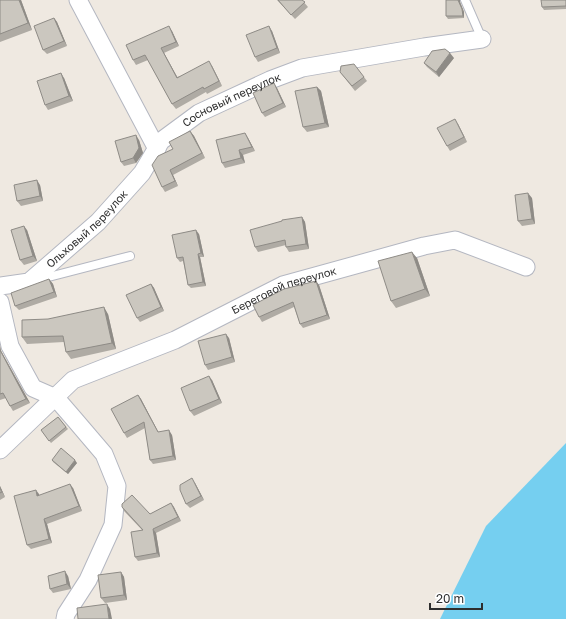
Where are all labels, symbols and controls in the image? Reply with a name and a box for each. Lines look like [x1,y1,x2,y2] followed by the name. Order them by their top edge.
[179,69,283,129] street label: Сосновый переулок
[43,186,130,270] street label: Ольховый переулок
[229,263,338,316] street label: Береговой переулок
[430,585,482,611] scale bar
[436,591,464,606] text: 20 m

